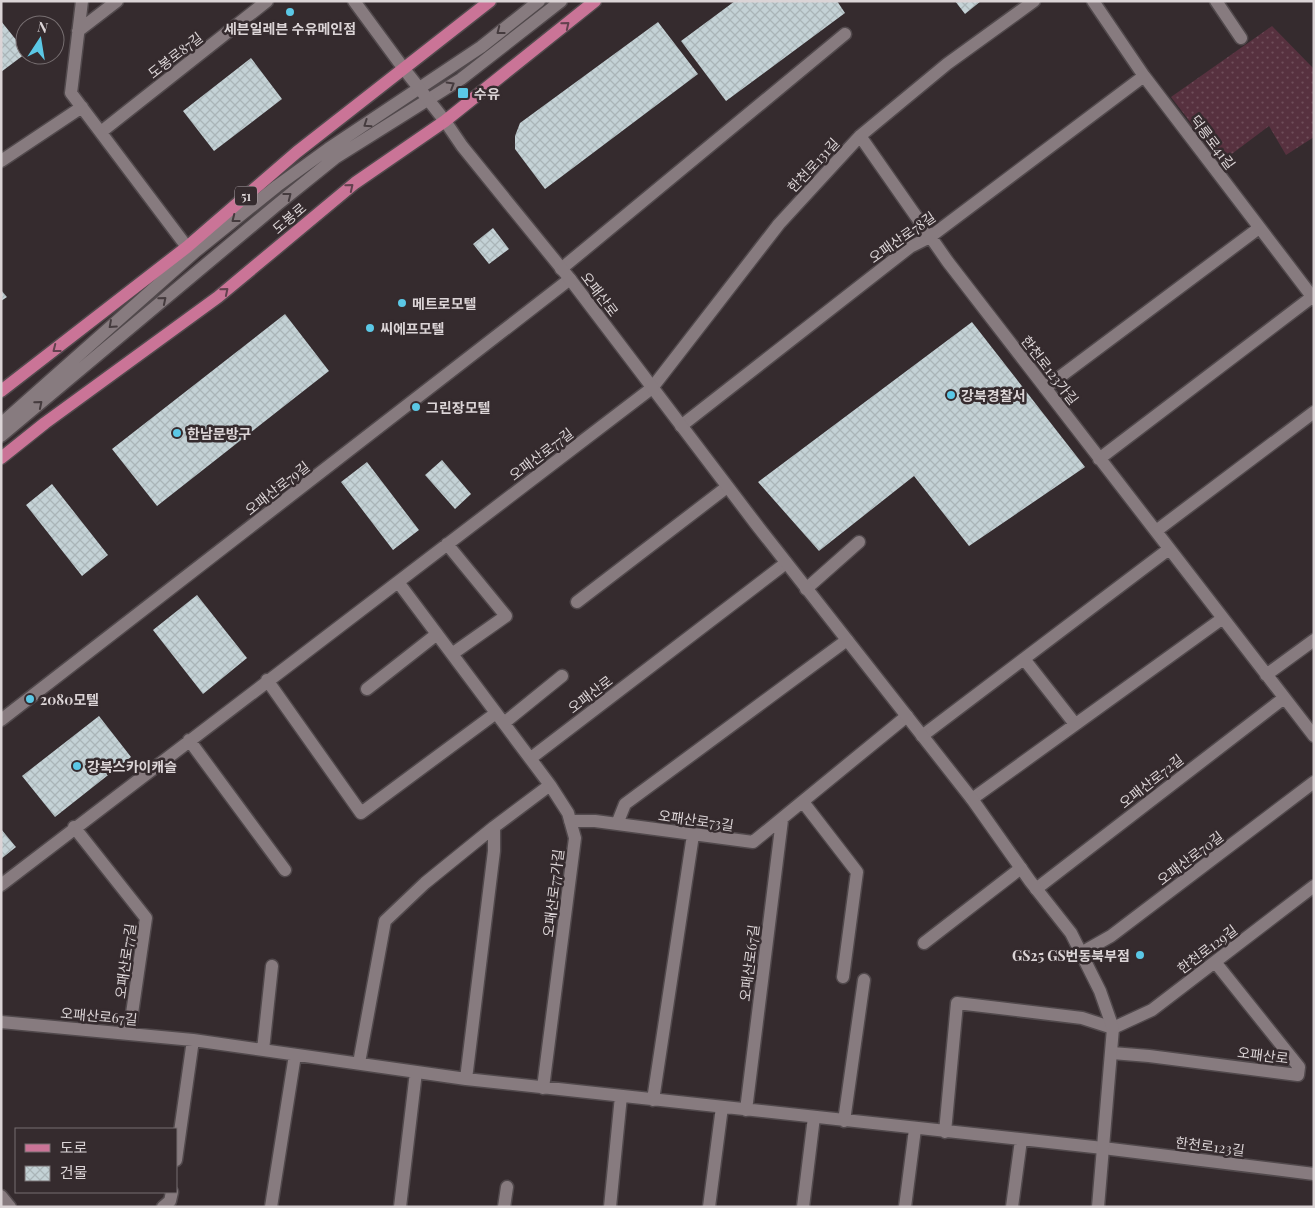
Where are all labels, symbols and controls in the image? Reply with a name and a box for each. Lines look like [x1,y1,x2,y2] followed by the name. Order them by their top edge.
[284,6,296,18] marker: 세븐일레븐 수유메인점
[15,15,65,65] north arrow
[36,16,50,37] text: N
[224,19,356,38] place label: 세븐일레븐 수유메인점
[560,22,569,31] one-way arrow
[497,26,506,34] one-way arrow
[144,28,206,82] street label: 도봉로87길
[446,81,455,91] one-way arrow
[474,84,500,103] place label: 수유
[456,86,470,100] marker: 수유
[1186,111,1240,173] street label: 덕릉로41길
[363,117,372,127] one-way arrow
[783,134,843,196] street label: 한천로131길
[344,185,353,193] one-way arrow
[235,187,257,206] road number: 51
[282,193,291,201] one-way arrow
[268,198,310,238] street label: 도봉로
[865,207,939,267] street label: 오패산로78길
[232,214,241,223] one-way arrow
[577,268,623,320] street label: 오패산로
[220,288,229,297] one-way arrow
[412,294,477,313] place label: 메트로모텔
[158,297,167,306] one-way arrow
[396,297,408,309] marker: 메트로모텔
[109,319,118,328] one-way arrow
[380,319,445,338] place label: 씨에프모텔
[364,322,376,334] marker: 씨에프모텔
[1017,332,1083,408] street label: 한천로123가길
[53,343,62,351] one-way arrow
[961,386,1025,405] place label: 강북경찰서
[945,389,957,401] marker: 강북경찰서
[426,398,491,417] place label: 그린장모텔
[33,401,42,410] one-way arrow
[410,401,422,413] marker: 그린장모텔
[187,424,252,443] place label: 한남문방구
[505,424,577,484] street label: 오패산로77길
[171,427,183,439] marker: 한남문방구
[241,457,313,519] street label: 오패산로79길
[564,671,616,717] street label: 오패산로
[40,690,99,709] place label: 2080모텔
[24,693,36,705] marker: 2080모텔
[1115,750,1187,812] street label: 오패산로72길
[87,757,177,776] place label: 강북스카이캐슬
[71,760,83,772] marker: 강북스카이캐슬
[657,805,735,835] street label: 오패산로73길
[1153,827,1227,889] street label: 오패산로70길
[538,848,568,938] street label: 오패산로77가길
[1173,920,1241,978] street label: 한천로129길
[110,922,140,1000] street label: 오패산로77길
[735,923,763,1003] street label: 오패산로67길
[1012,946,1130,965] place label: GS25 GS번동북부점
[1134,949,1146,961] marker: GS25 GS번동북부점
[60,1003,138,1029] street label: 오패산로67길
[1236,1042,1290,1068] street label: 오패산로
[15,1128,178,1193] legend
[1174,1132,1246,1160] street label: 한천로123길
[60,1137,88,1157] text: 도로
[60,1162,88,1182] text: 건물

